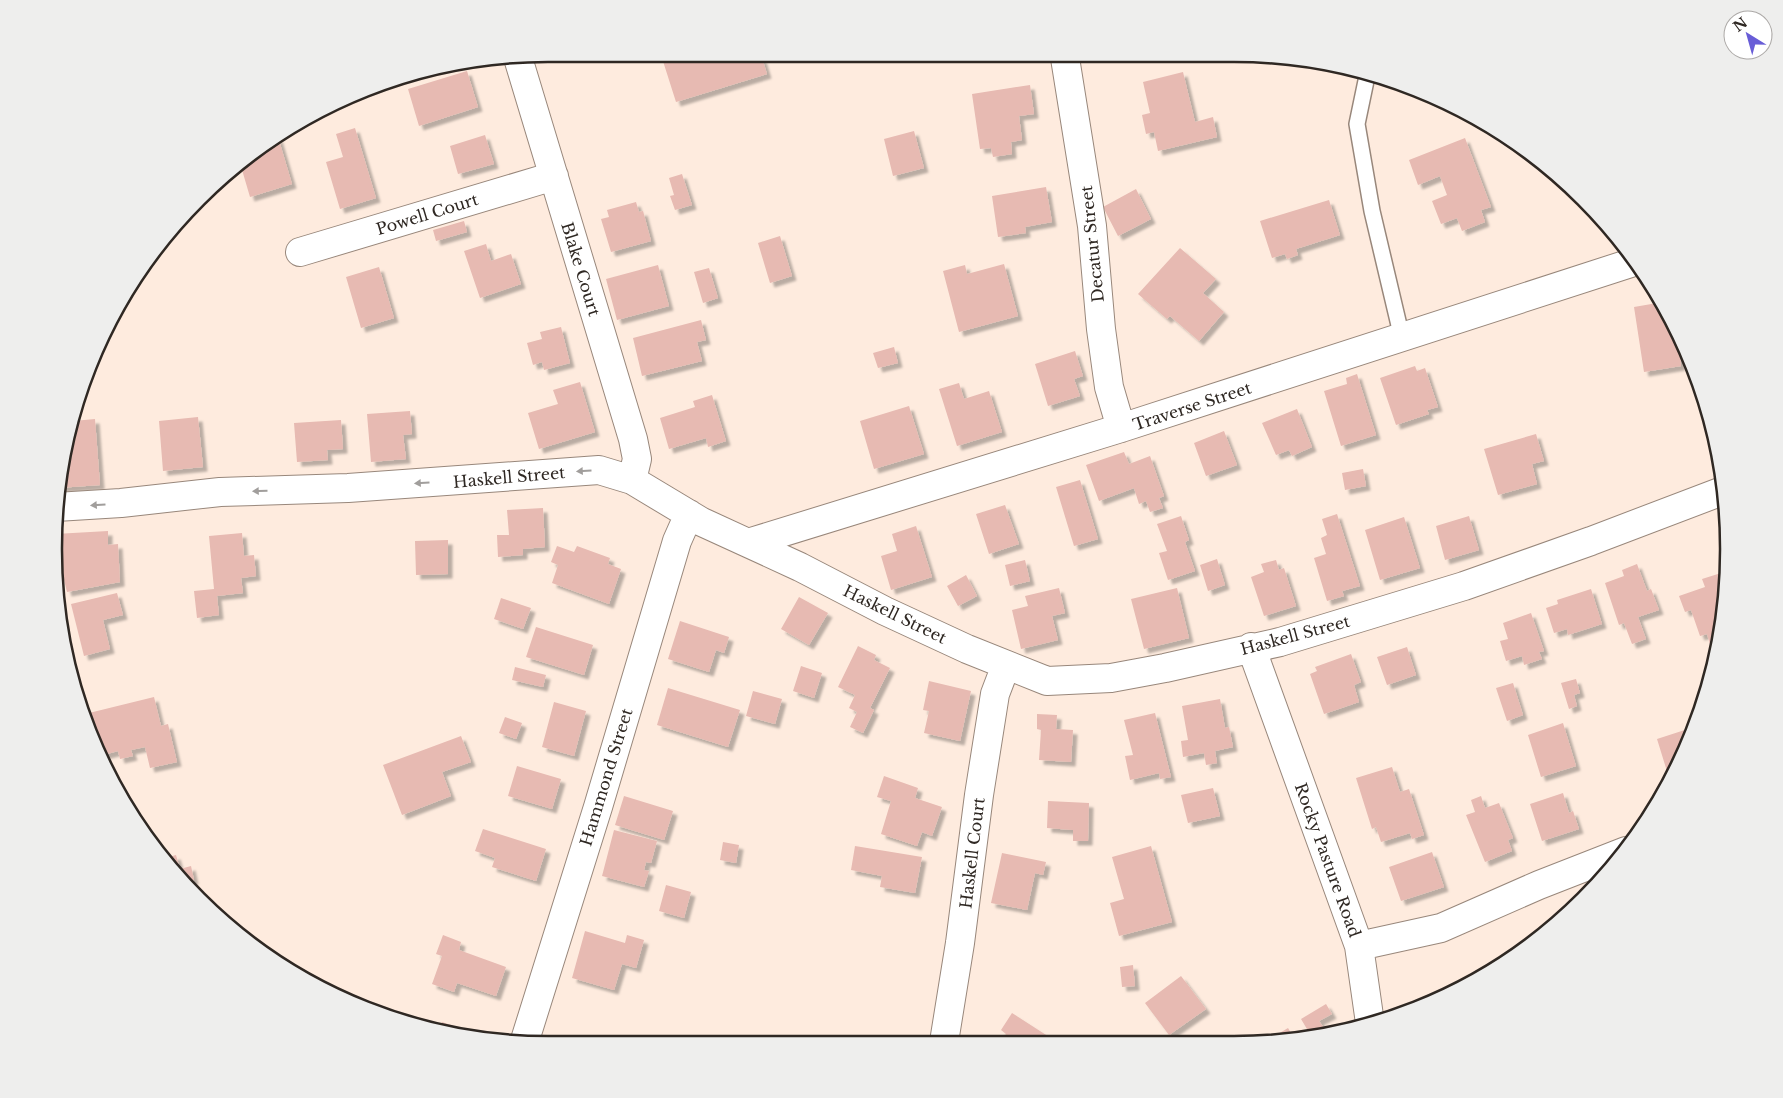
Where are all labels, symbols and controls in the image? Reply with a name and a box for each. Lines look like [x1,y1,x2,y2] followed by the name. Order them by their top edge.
[1723,10,1773,60] north arrow
[1730,13,1751,36] text: N
[1076,185,1108,303] street label: Decatur Street
[373,189,481,239] street label: Powell Court
[557,220,605,318] street label: Blake Court
[1130,377,1254,435] street label: Traverse Street
[452,462,566,492] street label: Haskell Street
[576,467,592,475] one-way arrow
[414,480,430,488] one-way arrow
[252,487,268,495] one-way arrow
[90,501,106,509] one-way arrow
[840,580,950,648] street label: Haskell Street
[1238,611,1352,659] street label: Haskell Street
[576,706,636,848] street label: Hammond Street
[1291,780,1365,940] street label: Rocky Pasture Road
[955,796,989,910] street label: Haskell Court

